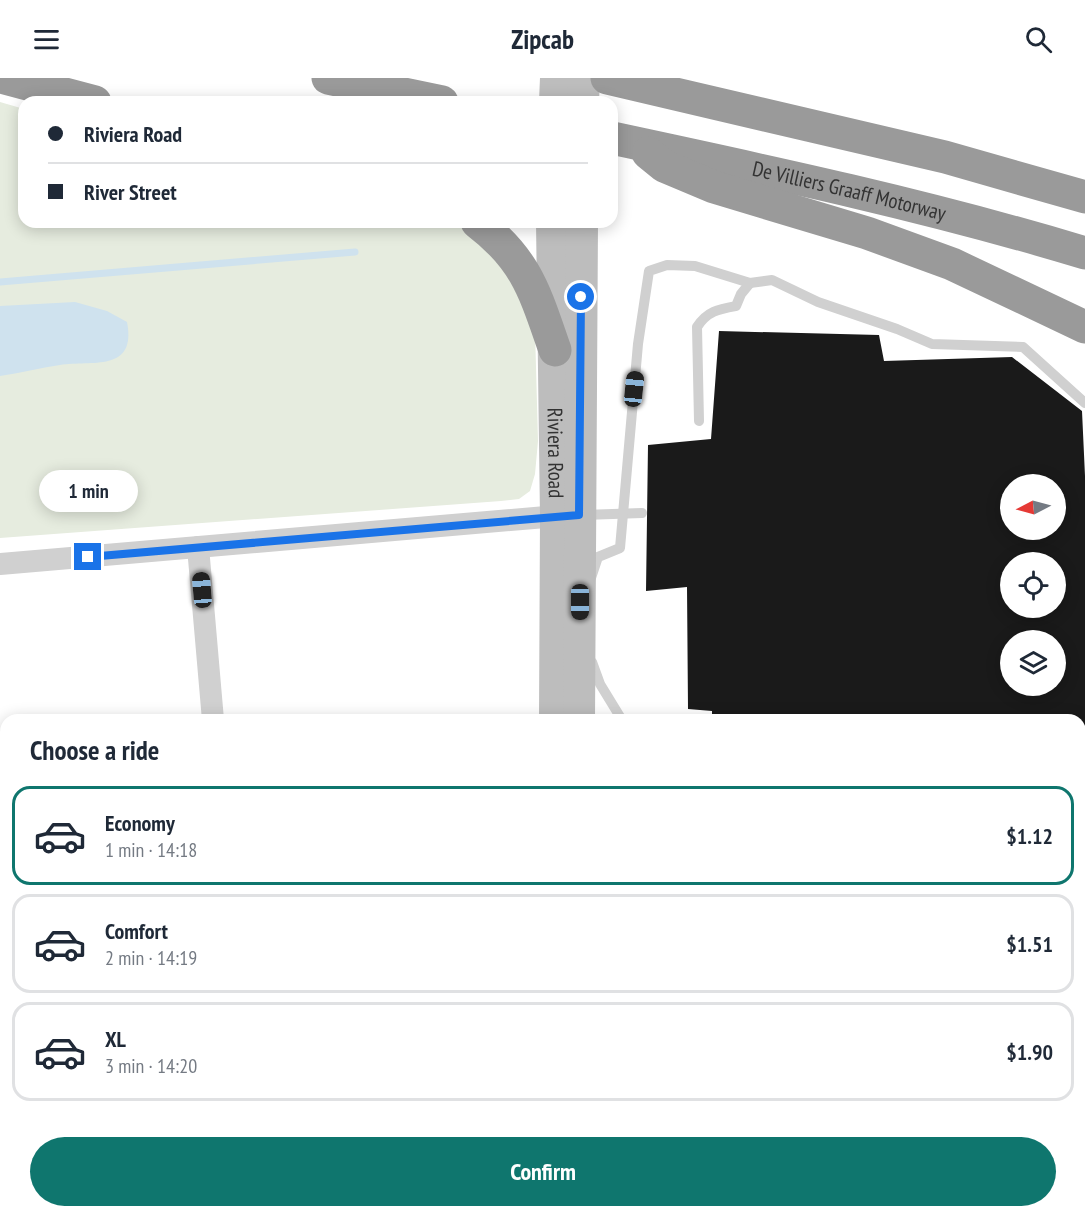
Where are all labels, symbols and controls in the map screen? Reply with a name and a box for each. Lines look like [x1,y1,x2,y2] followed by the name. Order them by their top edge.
[511,22,574,56] text: Zipcab
[30,23,63,56] icon: menu
[1022,23,1055,56] icon: search
[84,120,182,148] text: Riviera Road
[750,155,949,227] street label: De Villiers Graaff Motorway
[84,178,177,206] text: River Street
[567,283,594,310] route start
[623,370,645,408] car
[542,408,570,498] street label: Riviera Road
[38,470,138,512] callout: 1 min
[1000,474,1066,540] north arrow
[1000,474,1066,696] map controls
[68,478,109,504] text: 1 min
[74,543,101,570] route end
[1000,552,1066,618] button: locate
[191,571,213,609] car
[571,584,589,620] car
[1000,630,1066,696] button: layers
[30,733,159,767] text: Choose a ride
[33,809,87,863] icon: car
[105,809,175,837] text: Economy
[1006,822,1053,850] text: $1.12
[105,837,197,863] text: 1 min · 14:18
[33,917,87,971] icon: car
[105,917,168,945] text: Comfort
[1006,930,1053,958] text: $1.51
[105,945,197,971] text: 2 min · 14:19
[33,1025,87,1079] icon: car
[105,1025,126,1053] text: XL
[1006,1038,1053,1066] text: $1.90
[105,1053,197,1079] text: 3 min · 14:20
[30,1137,1056,1206] button: Confirm

